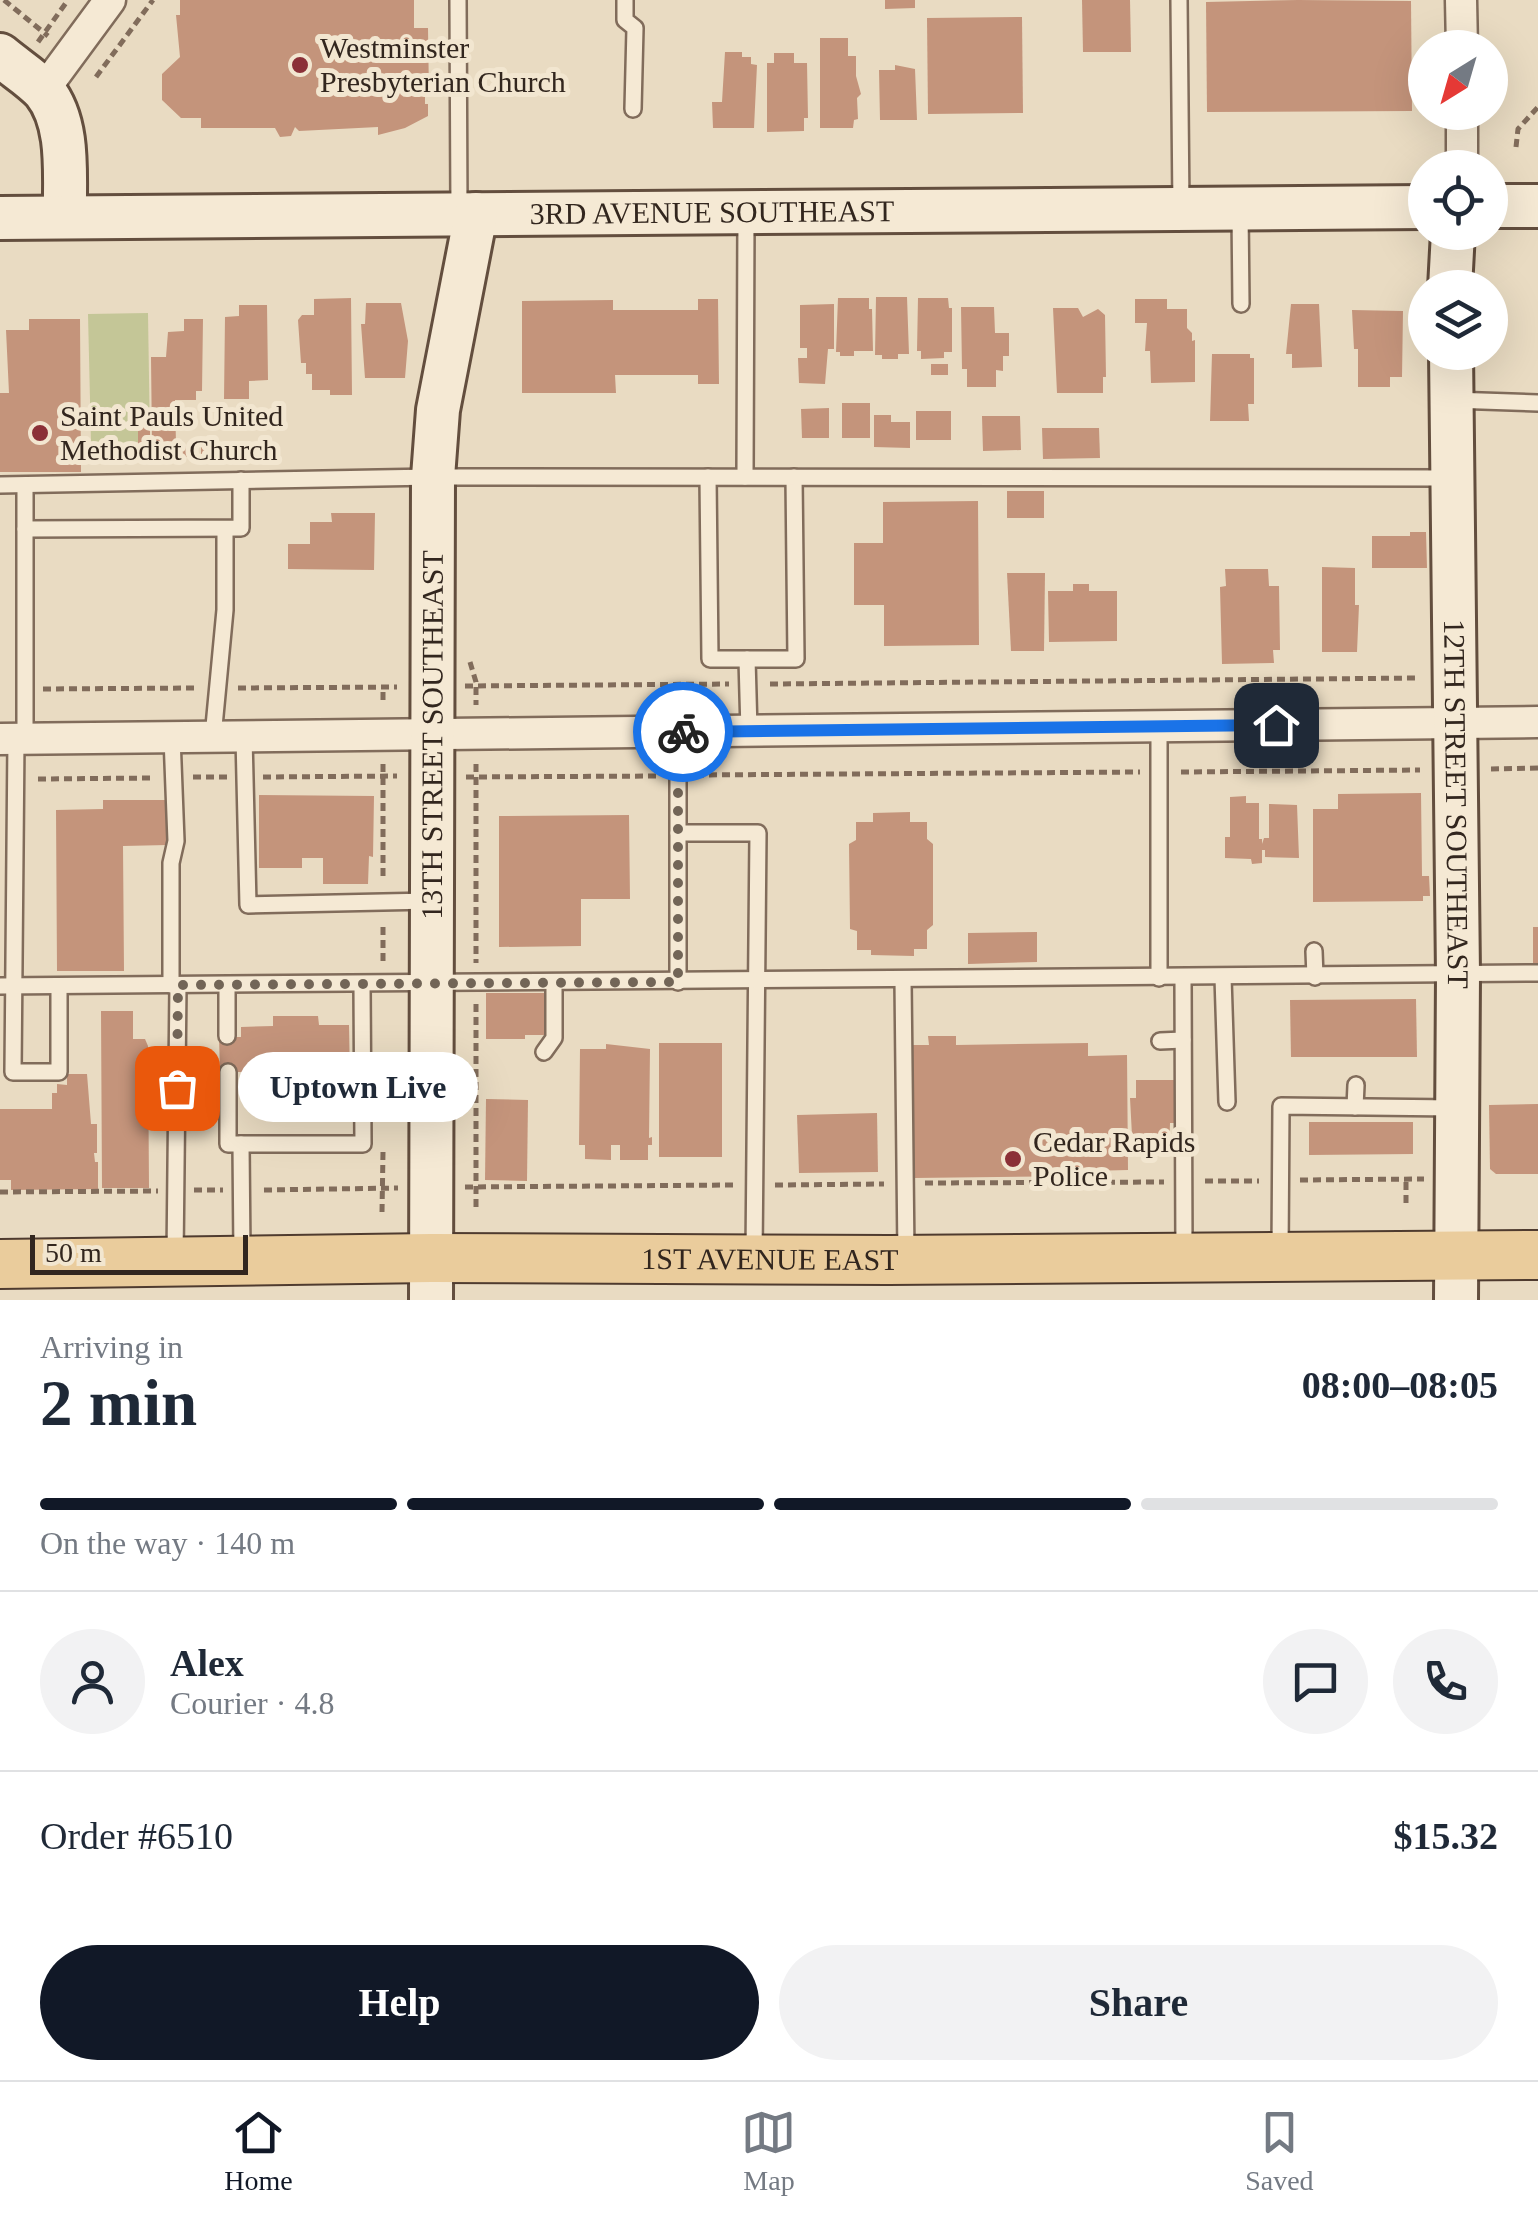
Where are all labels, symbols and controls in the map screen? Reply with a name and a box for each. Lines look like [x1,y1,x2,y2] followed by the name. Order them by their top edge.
[1408,30,1508,130] north arrow
[1408,30,1508,370] map controls
[320,31,566,98] place label: Westminster Presbyterian Church
[289,54,311,76] marker: Westminster Presbyterian Church
[1408,150,1508,250] button: locate
[530,194,894,230] street label: 3RD AVENUE SOUTHEAST
[1408,270,1508,370] button: layers
[60,399,283,466] place label: Saint Pauls United Methodist Church
[29,422,51,444] marker: Saint Pauls United Methodist Church
[415,550,449,920] street label: 13TH STREET SOUTHEAST
[1438,619,1475,989] street label: 12TH STREET SOUTHEAST
[633,682,733,782] courier
[1234,683,1319,768] pin
[1249,698,1304,753] icon: home
[656,705,711,760] icon: bike
[135,1046,220,1131] pin
[237,1053,477,1123] callout: Uptown Live
[150,1061,205,1116] icon: bag
[270,1069,446,1105] text: Uptown Live
[1033,1125,1195,1192] place label: Cedar Rapids Police
[1002,1148,1024,1170] marker: Cedar Rapids Police
[30,1230,248,1274] scale bar
[45,1237,102,1268] text: 50 m
[641,1242,899,1276] street label: 1ST AVENUE EAST
[40,1329,183,1365] text: Arriving in
[1302,1364,1498,1406] text: 08:00–08:05
[40,1367,197,1439] text: 2 min
[40,1525,295,1561] text: On the way · 140 m
[40,1629,145,1734] button: person
[1263,1629,1368,1734] button: chat
[1393,1629,1498,1734] button: phone
[170,1642,244,1684] text: Alex
[170,1685,334,1721] text: Courier · 4.8
[40,1815,233,1857] text: Order #6510
[1394,1815,1498,1857] text: $15.32
[40,1945,759,2060] button: Help
[779,1945,1498,2060] button: Share
[224,2105,293,2197] tab: Home
[741,2105,796,2197] tab: Map
[1245,2105,1314,2197] tab: Saved

